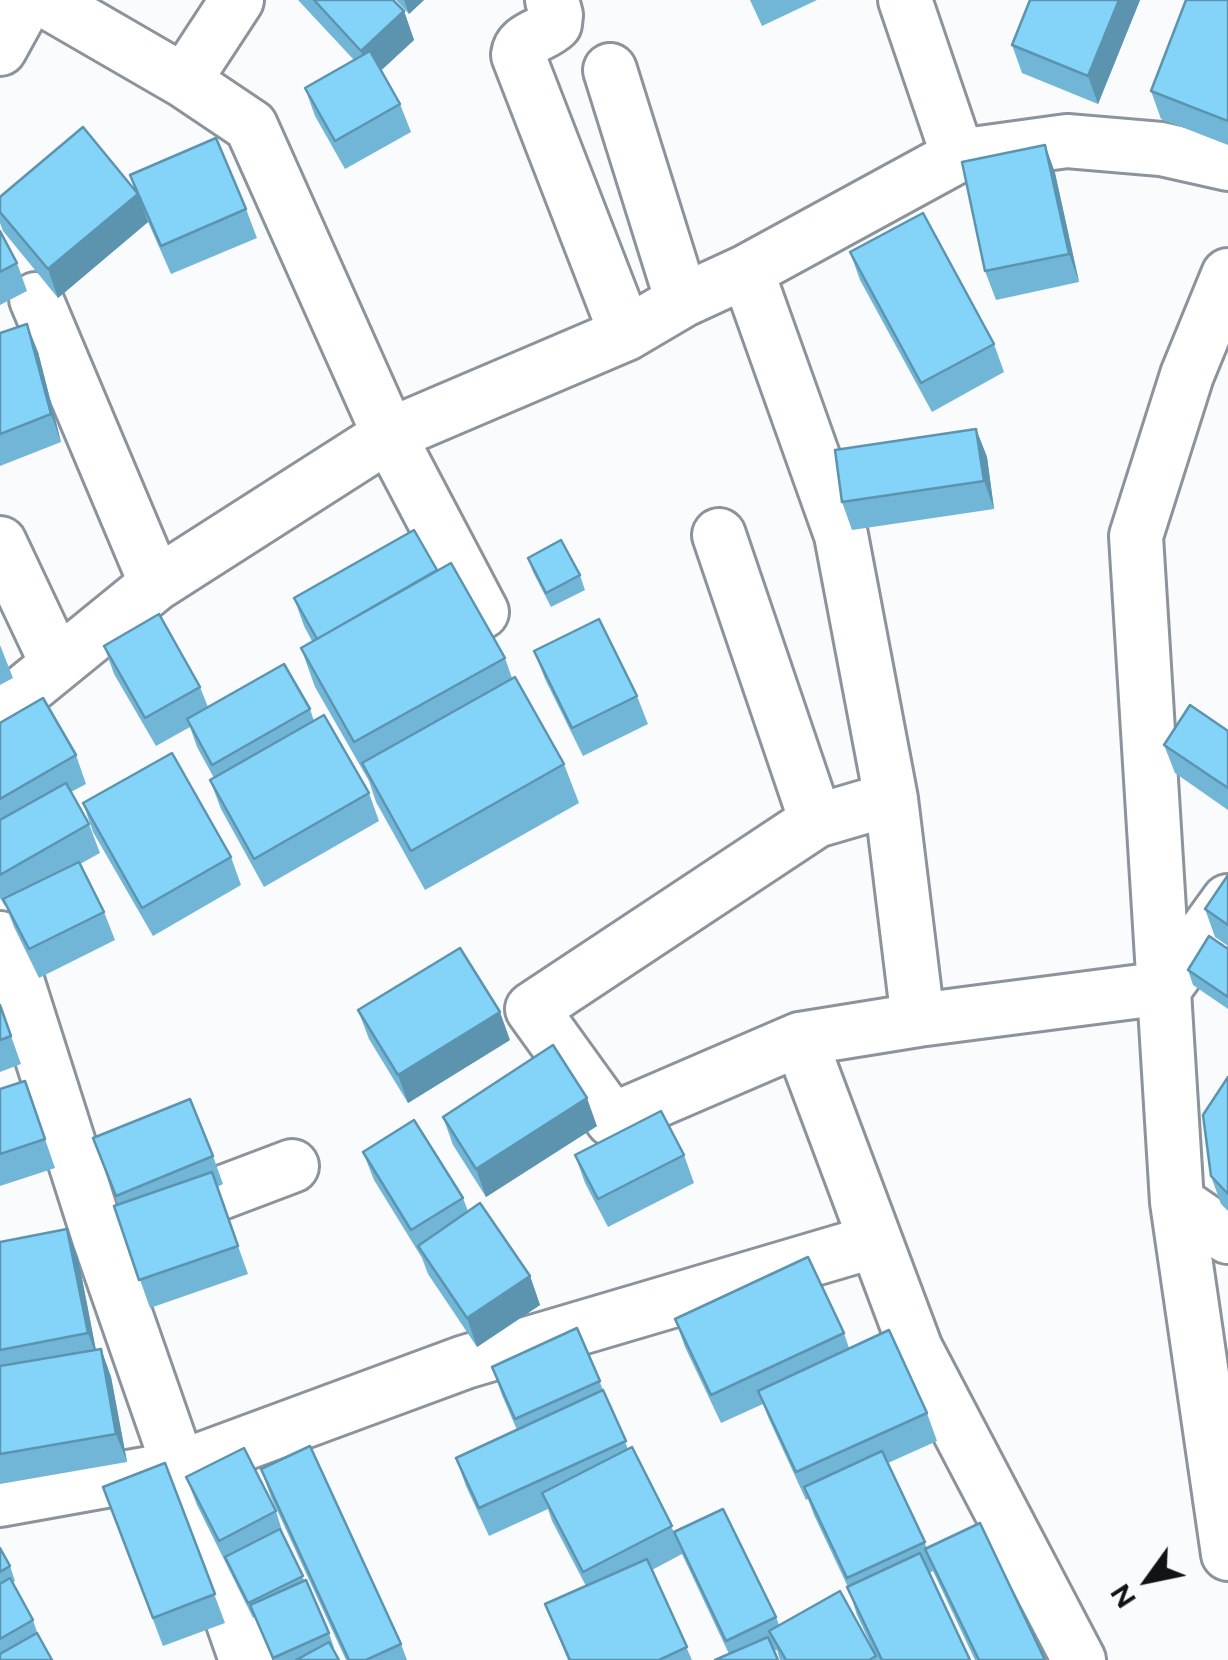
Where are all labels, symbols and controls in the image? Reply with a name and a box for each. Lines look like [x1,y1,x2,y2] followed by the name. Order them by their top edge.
[1098,1530,1198,1630] north arrow
[1103,1578,1143,1615] text: N

